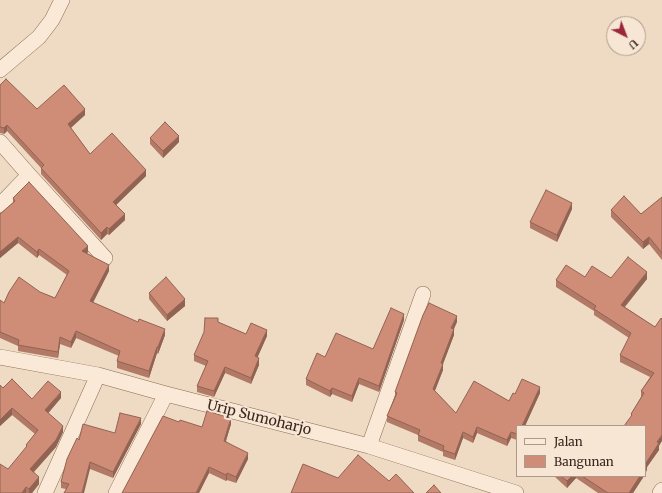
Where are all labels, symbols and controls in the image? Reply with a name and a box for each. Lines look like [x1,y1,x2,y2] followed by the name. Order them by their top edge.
[606,16,646,56] north arrow
[626,36,641,52] text: U
[205,397,313,439] street label: Urip Sumoharjo
[516,425,646,477] legend
[554,434,583,449] text: Jalan
[554,454,614,469] text: Bangunan

